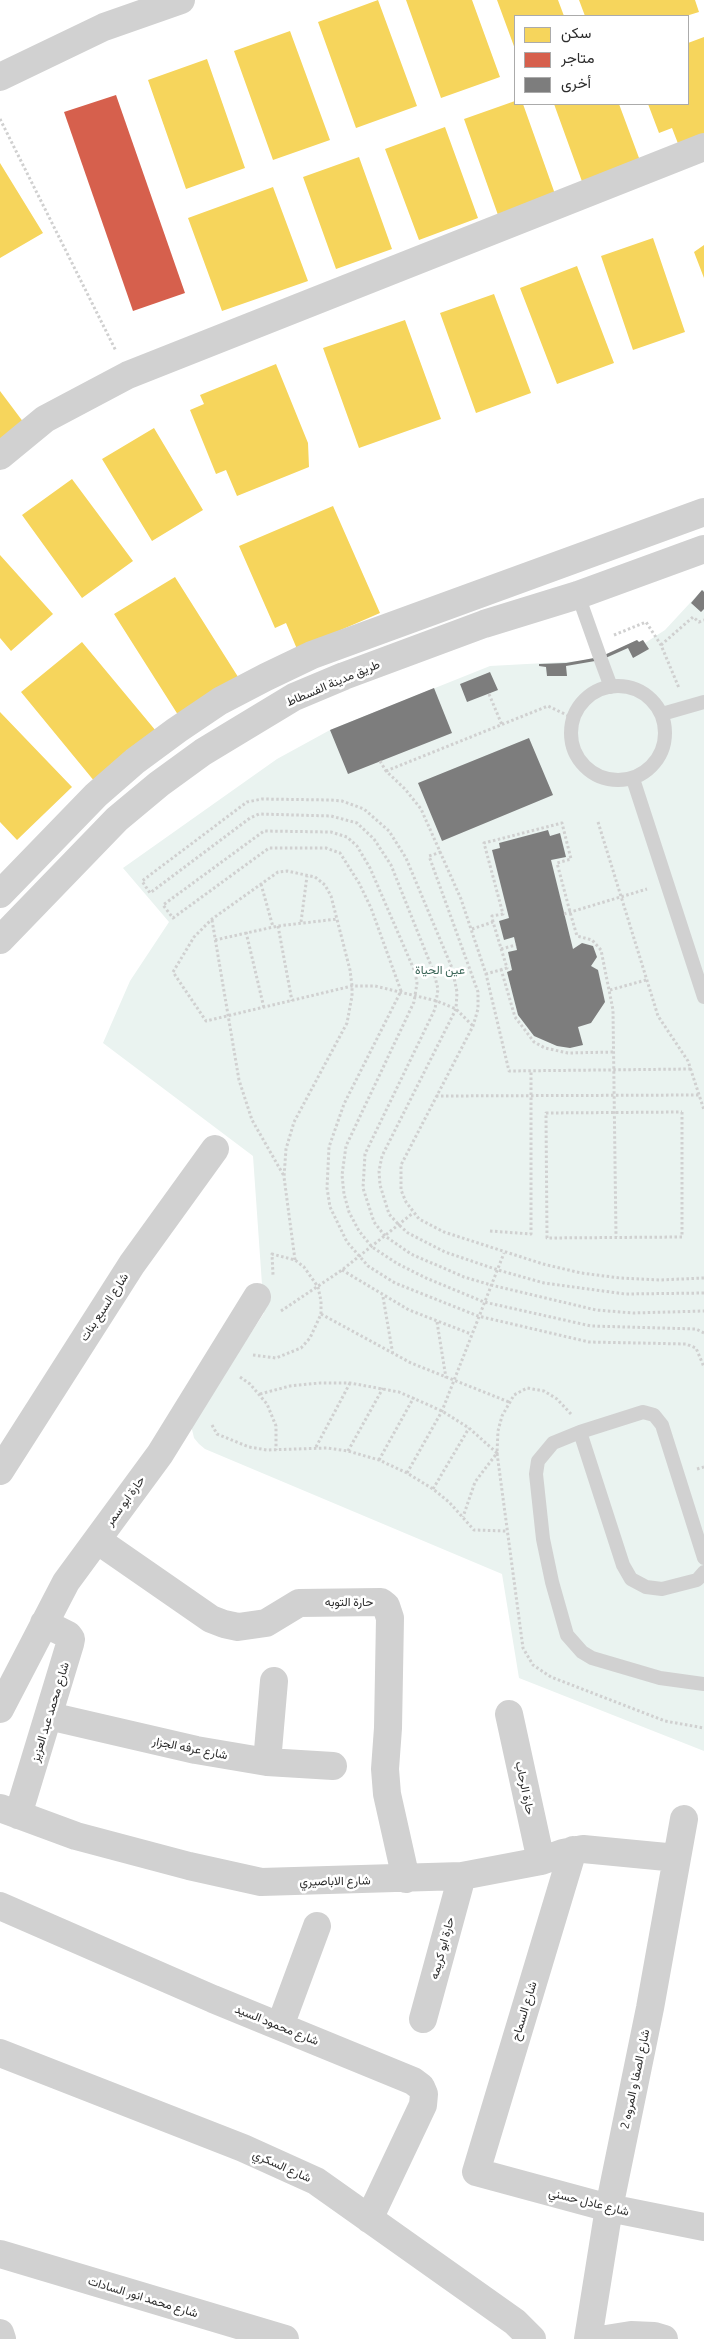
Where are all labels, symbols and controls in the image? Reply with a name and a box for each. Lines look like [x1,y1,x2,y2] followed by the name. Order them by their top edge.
[514,15,689,105] legend
[561,24,591,41] text: سكن
[561,49,595,66] text: متاجر
[561,74,591,91] text: أخرى
[284,657,382,709] street label: طريق مدينة الفسطاط
[415,963,465,977] park label: عين الحياة
[77,1270,131,1344] street label: شارع السبع بنات
[102,1473,148,1529] street label: حارة ابو سمر
[325,1595,373,1609] street label: حارة التوبه
[28,1660,72,1764] street label: شارع محمد عبد العزيز
[151,1734,229,1762] street label: شارع عرفه الجزار
[512,1760,538,1816] street label: حارة الرحاب
[299,1873,371,1889] street label: شارع الاباصيري
[427,1915,457,1981] street label: حارة ابو كريمه
[508,1980,540,2042] street label: شارع السماح
[233,2002,321,2048] street label: شارع محمود السيد
[617,2028,653,2130] street label: شارع الصفا و المروه 2
[251,2147,313,2185] street label: شارع السكري
[547,2185,631,2219] street label: شارع عادل حسني
[86,2273,200,2321] street label: شارع محمد انور السادات

